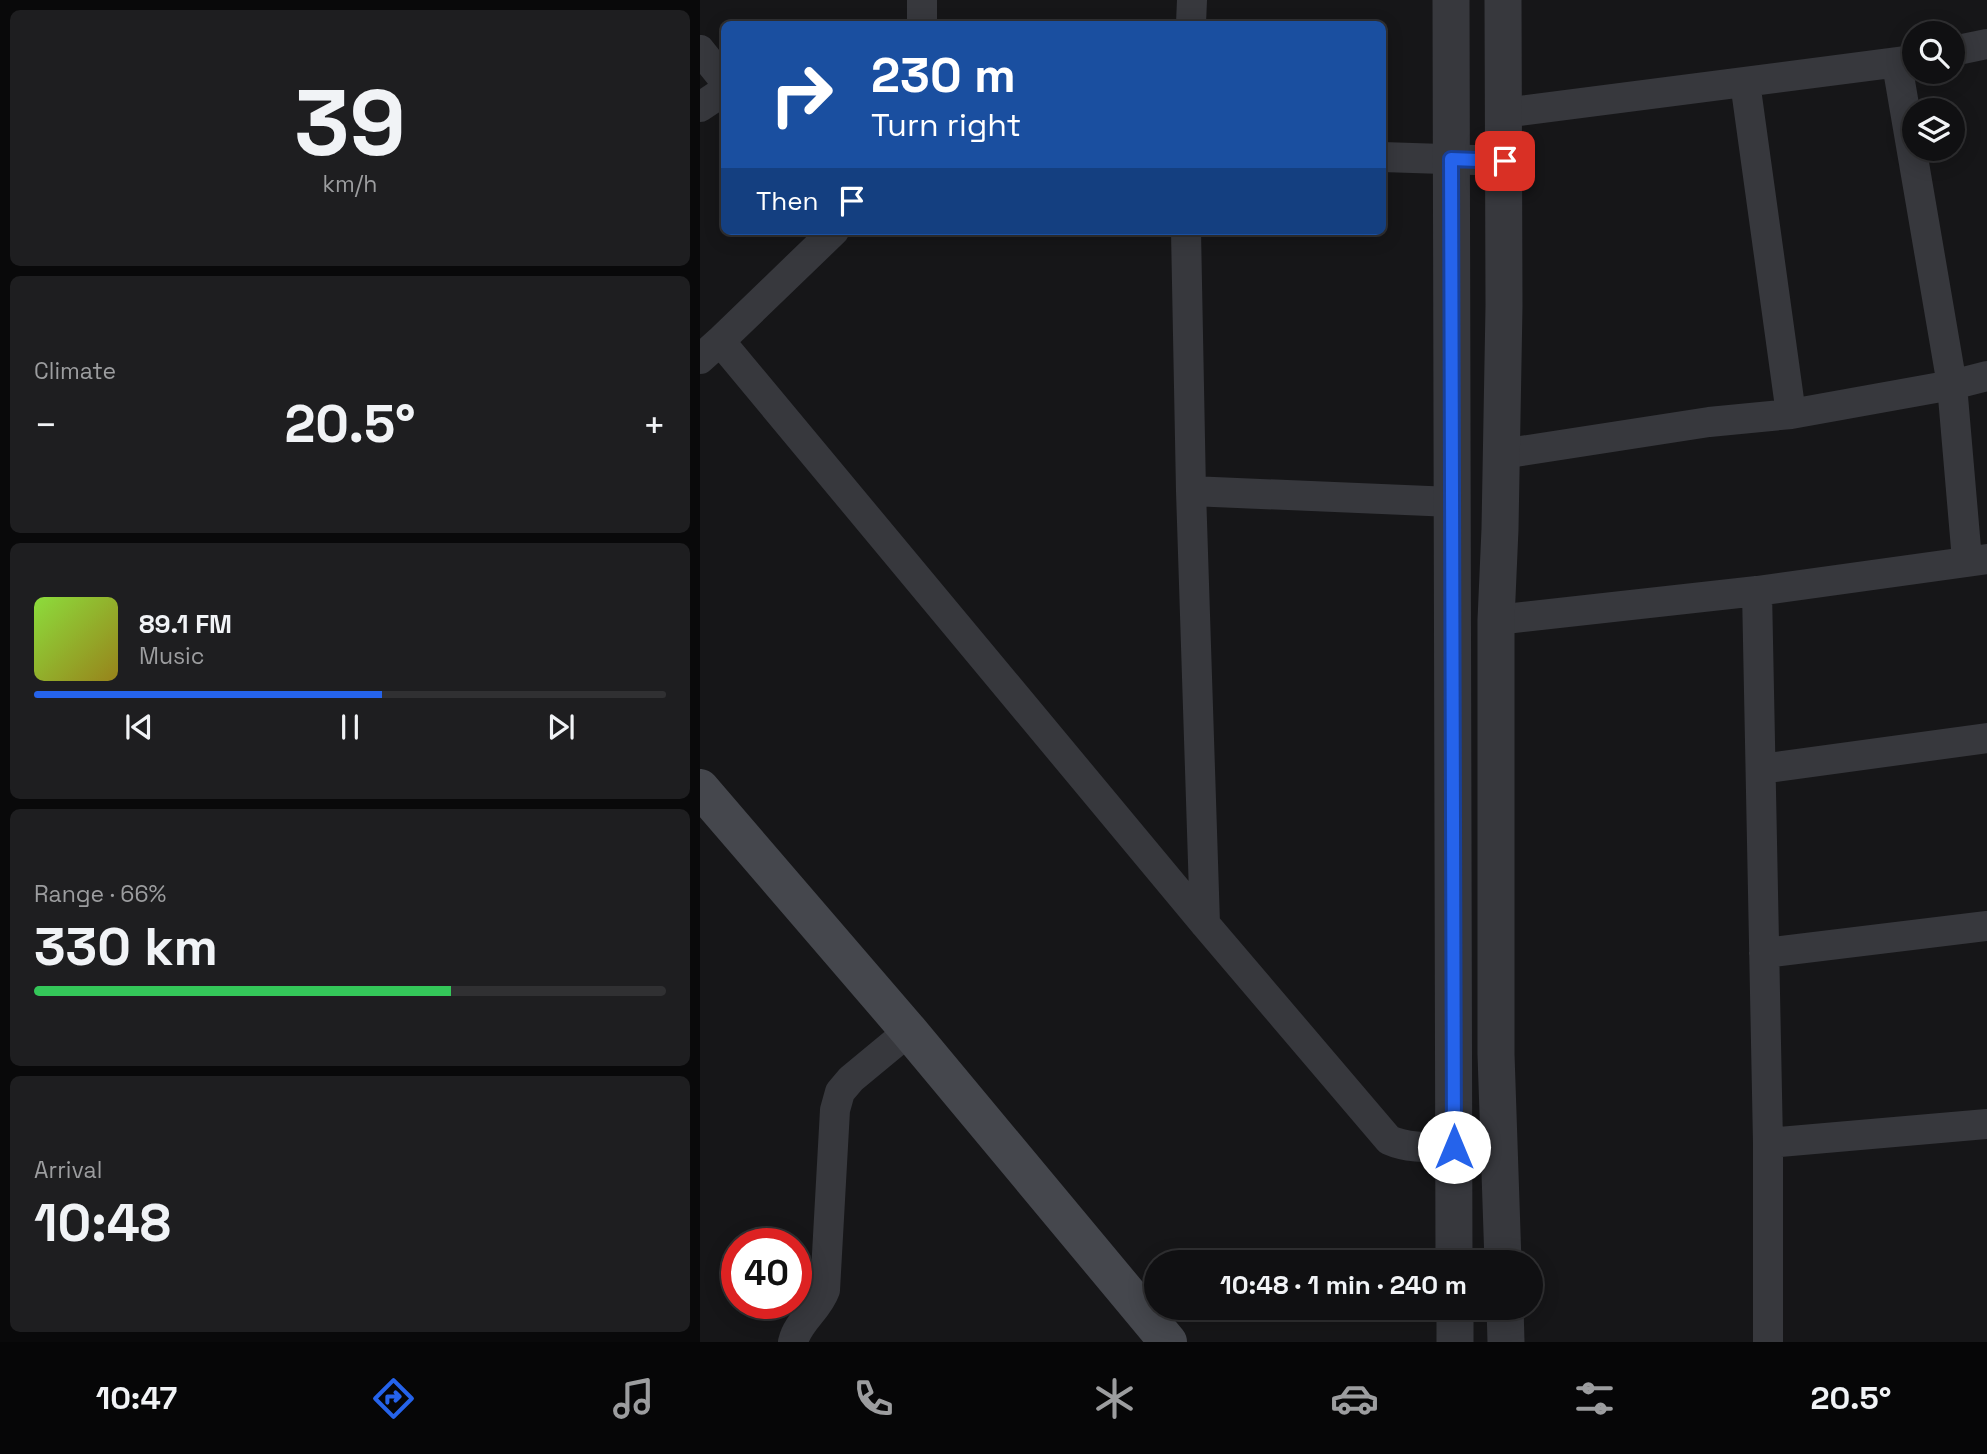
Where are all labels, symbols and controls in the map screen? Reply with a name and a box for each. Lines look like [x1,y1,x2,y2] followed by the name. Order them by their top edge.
[1902,21,1965,161] map controls
[1902,21,1965,84] button: search
[871,44,1016,106] text: 230 m
[756,49,847,140] icon: right
[294,65,406,182] text: 39
[1902,98,1965,161] button: layers
[871,105,1021,145] text: Turn right
[1475,131,1535,191] pin
[1486,142,1524,180] icon: arrive
[323,169,377,199] text: km/h
[833,182,871,220] icon: arrive
[756,184,819,218] text: Then
[34,356,116,386] text: Climate
[284,391,416,457] text: 20.5°
[34,401,58,449] text: −
[642,401,666,449] text: +
[139,607,232,641] text: 89.1 FM
[139,641,204,671] text: Music
[120,708,158,746] icon: previous
[331,708,369,746] icon: pause
[542,708,580,746] icon: next
[34,879,166,909] text: Range · 66%
[34,914,218,980] text: 330 km
[1417,1110,1491,1184] position arrow
[34,1155,102,1185] text: Arrival
[34,1190,171,1256] text: 10:48
[721,1228,812,1319] speed limit sign: 40
[1220,1268,1467,1302] text: 10:48 · 1 min · 240 m
[369,1374,418,1423] icon: directions
[609,1374,658,1423] icon: music
[849,1374,898,1423] icon: phone
[1090,1374,1139,1423] icon: climate
[1330,1374,1379,1423] icon: car
[1570,1374,1619,1423] icon: filters
[96,1378,177,1418] text: 10:47
[1811,1378,1891,1418] text: 20.5°

